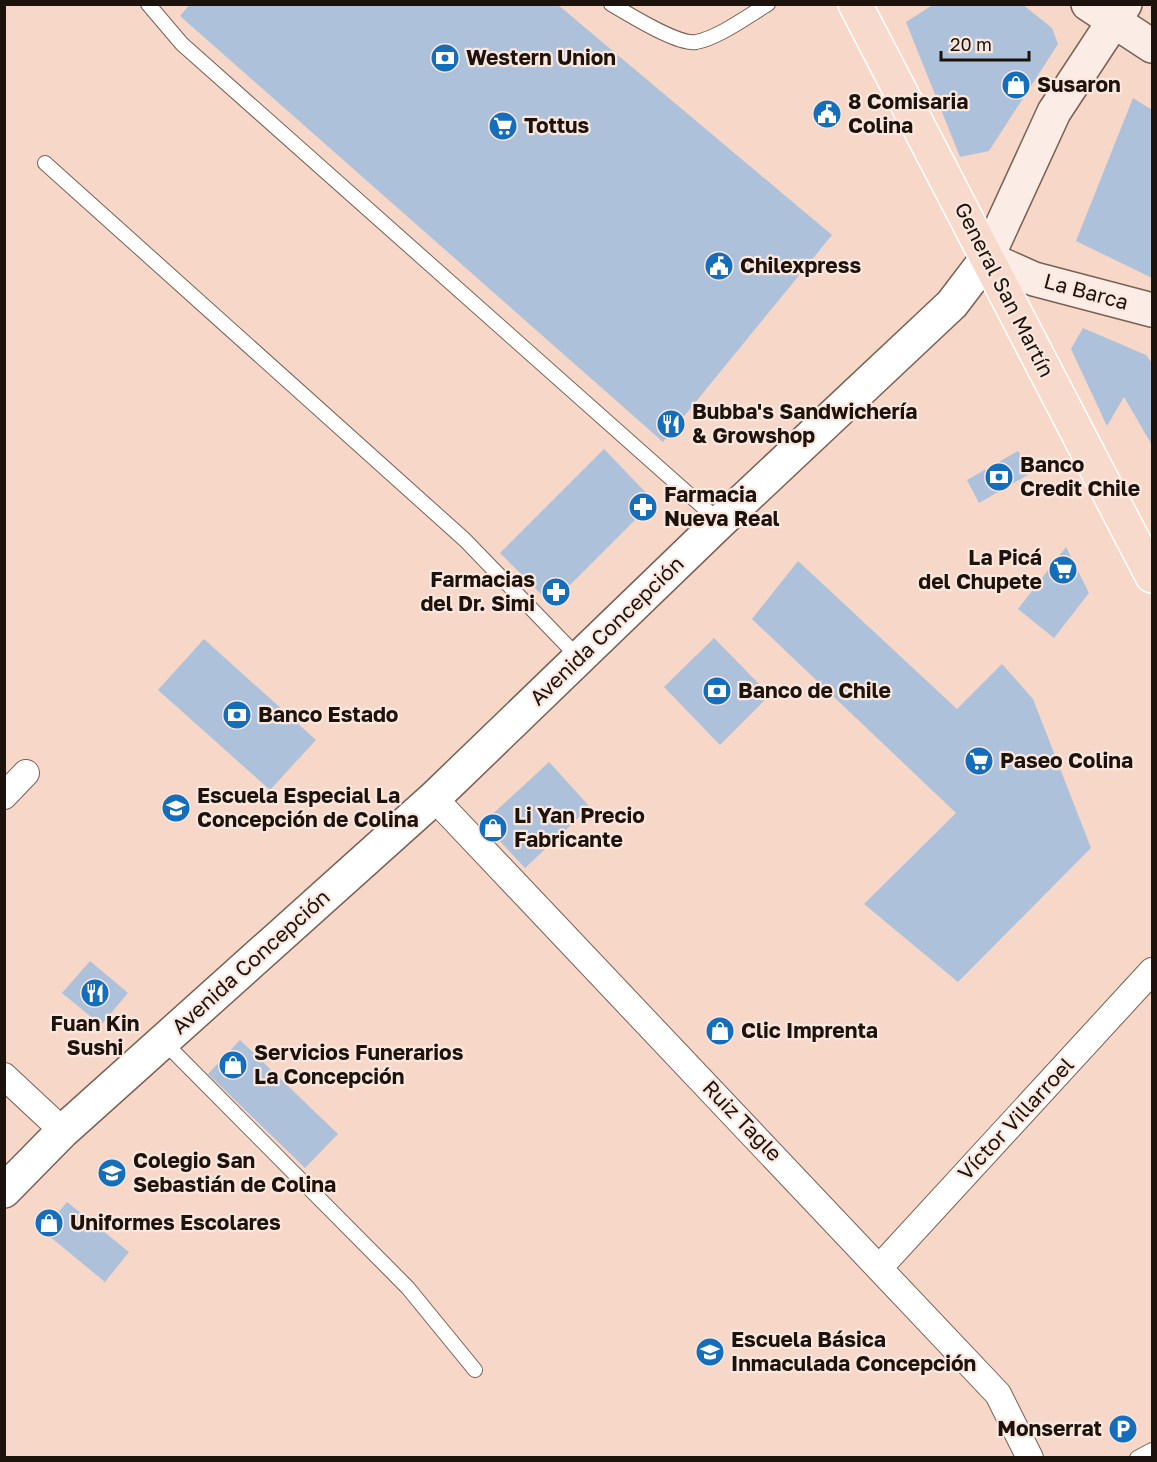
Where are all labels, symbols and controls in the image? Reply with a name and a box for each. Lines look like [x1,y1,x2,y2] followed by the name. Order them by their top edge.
[941,24,1030,62] scale bar
[950,33,992,55] text: 20 m
[429,42,461,74] bank icon: Western Union
[466,44,616,70] place label: Western Union
[1000,69,1032,101] shop icon: Susaron
[1037,71,1121,97] place label: Susaron
[848,88,968,138] place label: 8 Comisaria Colina
[811,98,843,130] public building icon: 8 Comisaria Colina
[487,110,519,142] supermarket icon: Tottus
[524,112,590,138] place label: Tottus
[950,198,1060,381] street label: General San Martín
[703,250,735,282] public building icon: Chilexpress
[740,252,861,278] place label: Chilexpress
[1041,267,1131,315] street label: La Barca
[692,398,918,448] place label: Bubba's Sandwichería & Growshop
[655,408,687,440] restaurant icon: Bubba's Sandwichería & Growshop
[1020,451,1140,501] place label: Banco Credit Chile
[983,461,1015,493] bank icon: Banco Credit Chile
[664,481,780,531] place label: Farmacia Nueva Real
[627,491,659,523] pharmacy icon: Farmacia Nueva Real
[918,544,1042,594] place label: La Picá del Chupete
[524,550,689,710] street label: Avenida Concepción
[1047,554,1079,586] supermarket icon: La Picá del Chupete
[420,566,535,616] place label: Farmacias del Dr. Simi
[540,576,572,608] pharmacy icon: Farmacias del Dr. Simi
[701,675,733,707] bank icon: Banco de Chile
[738,677,891,703] place label: Banco de Chile
[221,699,253,731] bank icon: Banco Estado
[258,701,398,727] place label: Banco Estado
[963,745,995,777] supermarket icon: Paseo Colina
[1000,747,1133,773] place label: Paseo Colina
[197,782,419,832] place label: Escuela Especial La Concepción de Colina
[160,792,192,824] school or university icon: Escuela Especial La Concepción de Colina
[514,802,645,852] place label: Li Yan Precio Fabricante
[477,812,509,844] shop icon: Li Yan Precio Fabricante
[166,883,335,1039] street label: Avenida Concepción
[79,977,111,1009] restaurant icon: Fuan Kin Sushi
[51,1010,139,1060] place label: Fuan Kin Sushi
[704,1015,736,1047] shop icon: Clic Imprenta
[741,1017,878,1043] place label: Clic Imprenta
[254,1039,464,1089] place label: Servicios Funerarios La Concepción
[217,1049,249,1081] shop icon: Servicios Funerarios La Concepción
[952,1052,1079,1185] street label: Víctor Villarroel
[698,1074,788,1166] street label: Ruiz Tagle
[133,1147,336,1197] place label: Colegio San Sebastián de Colina
[96,1157,128,1189] school or university icon: Colegio San Sebastián de Colina
[33,1207,65,1239] shop icon: Uniformes Escolares
[70,1209,281,1235] place label: Uniformes Escolares
[731,1326,976,1376] place label: Escuela Básica Inmaculada Concepción
[694,1336,726,1368] school or university icon: Escuela Básica Inmaculada Concepción
[1107,1413,1139,1445] parking icon: Monserrat
[997,1415,1102,1441] place label: Monserrat

